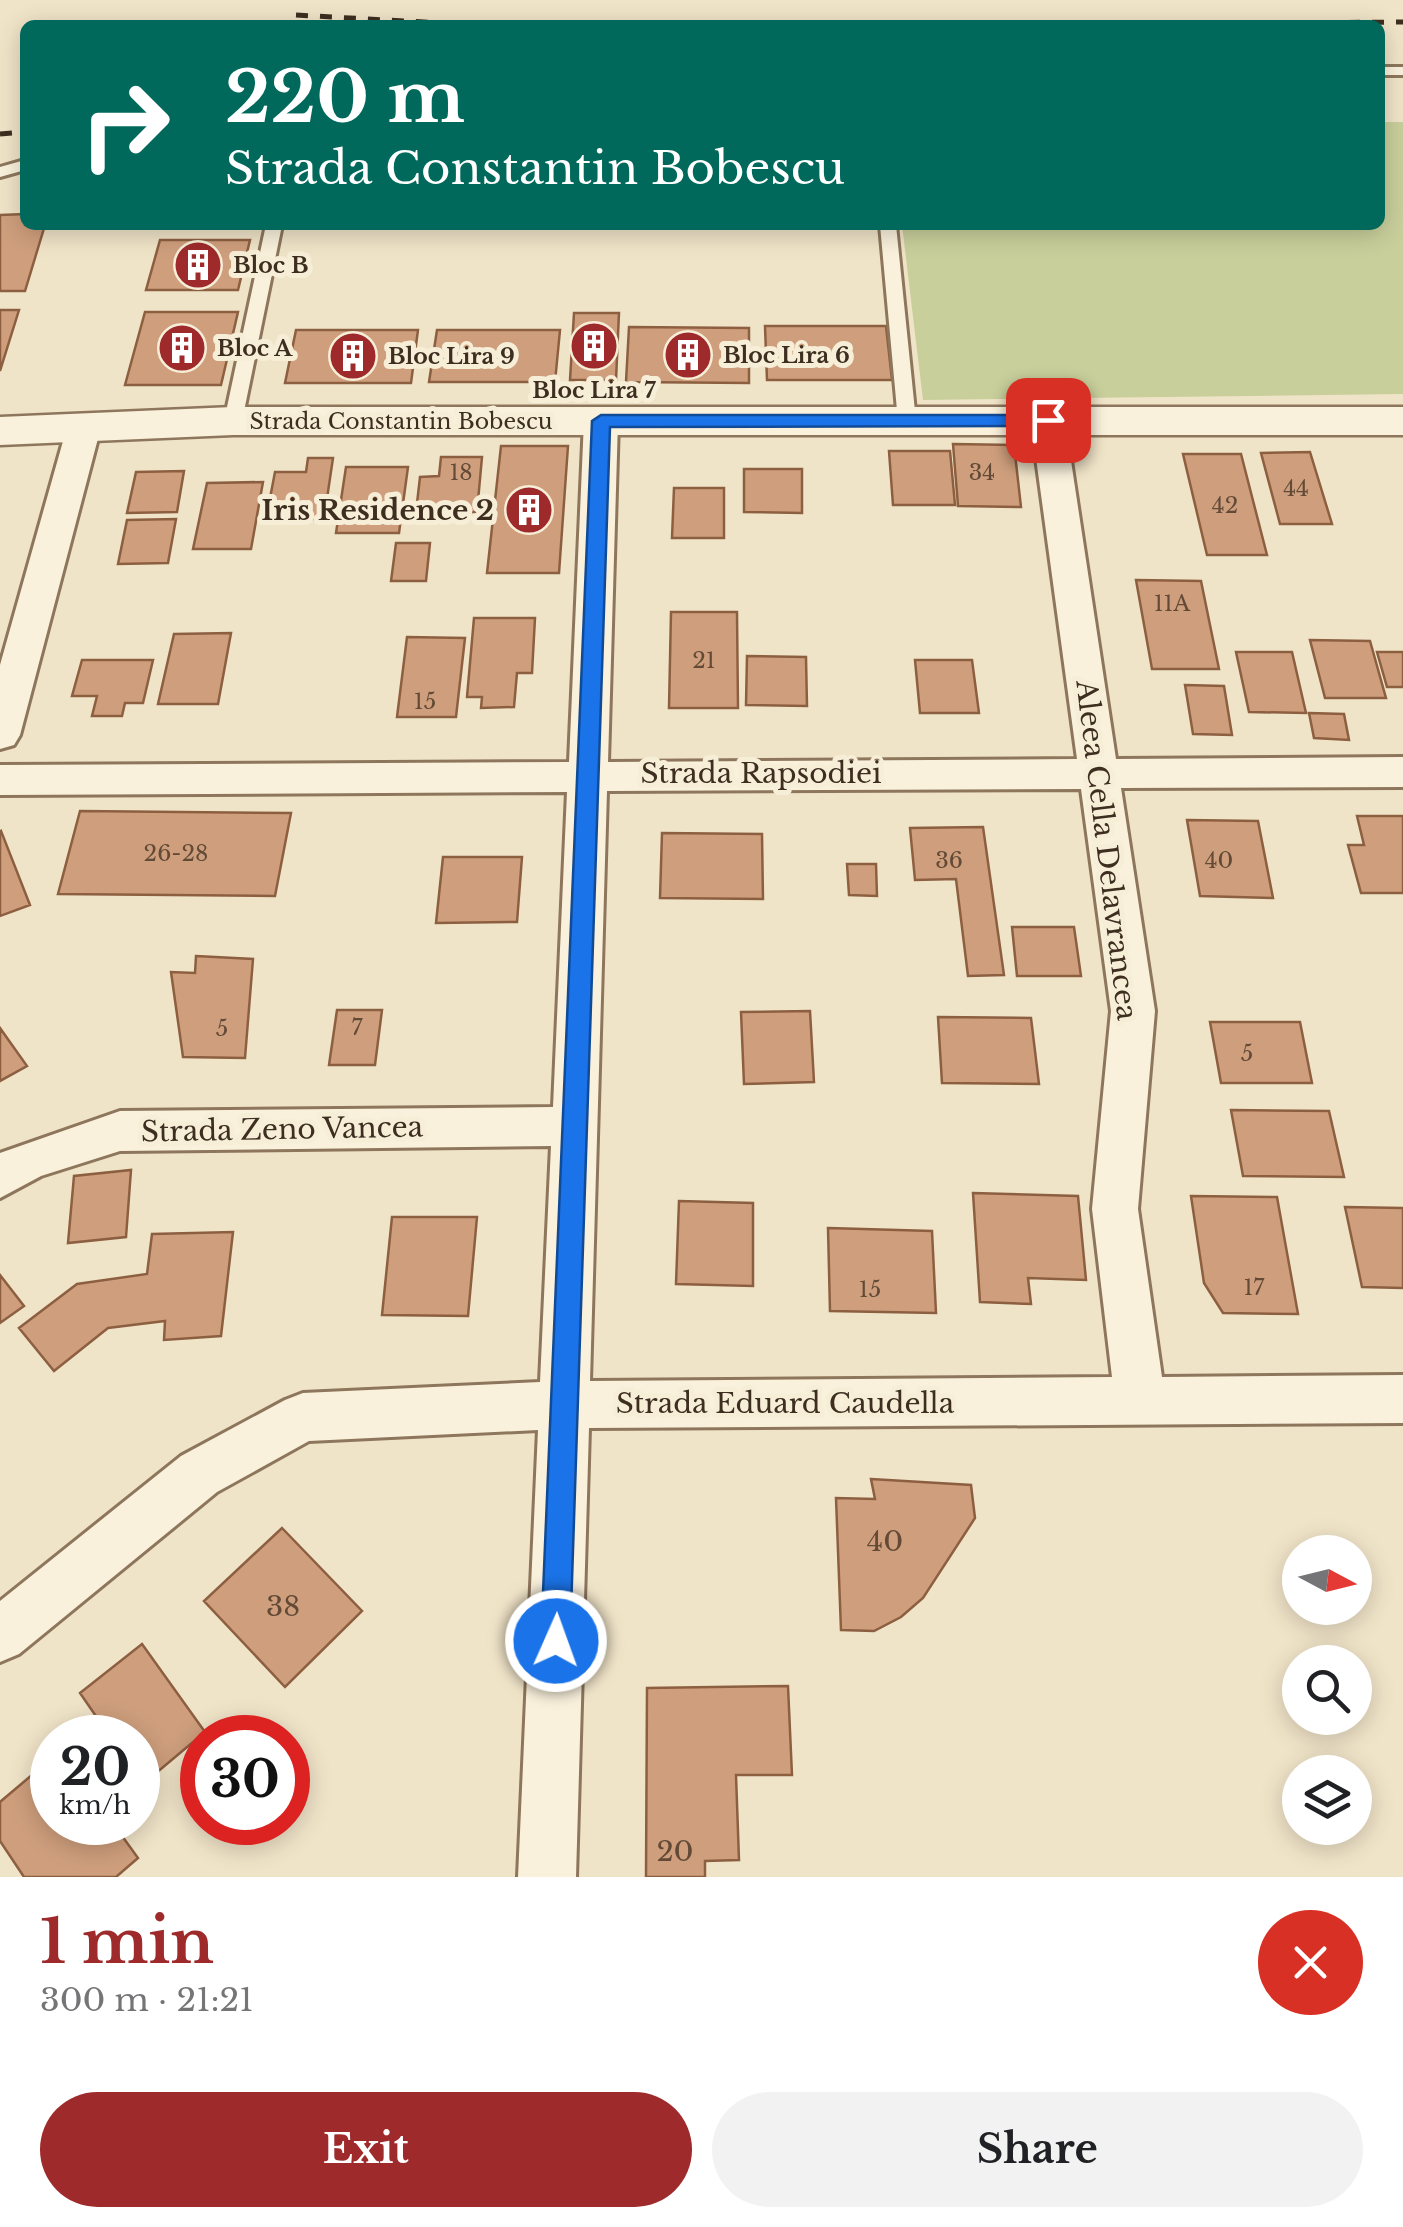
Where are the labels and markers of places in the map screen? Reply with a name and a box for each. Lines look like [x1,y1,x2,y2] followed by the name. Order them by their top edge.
[172,239,224,291] building icon: Bloc B
[233,252,309,279] place label: Bloc B
[568,320,620,372] building icon: Bloc Lira 7
[156,322,208,374] building icon: Bloc A
[662,329,714,381] building icon: Bloc Lira 6
[327,330,379,382] building icon: Bloc Lira 9
[217,335,293,362] place label: Bloc A
[723,342,850,369] place label: Bloc Lira 6
[388,343,515,370] place label: Bloc Lira 9
[532,377,656,404] place label: Bloc Lira 7
[1006,378,1091,463] pin
[503,484,555,536] building icon: Iris Residence 2
[261,493,494,528] place label: Iris Residence 2

